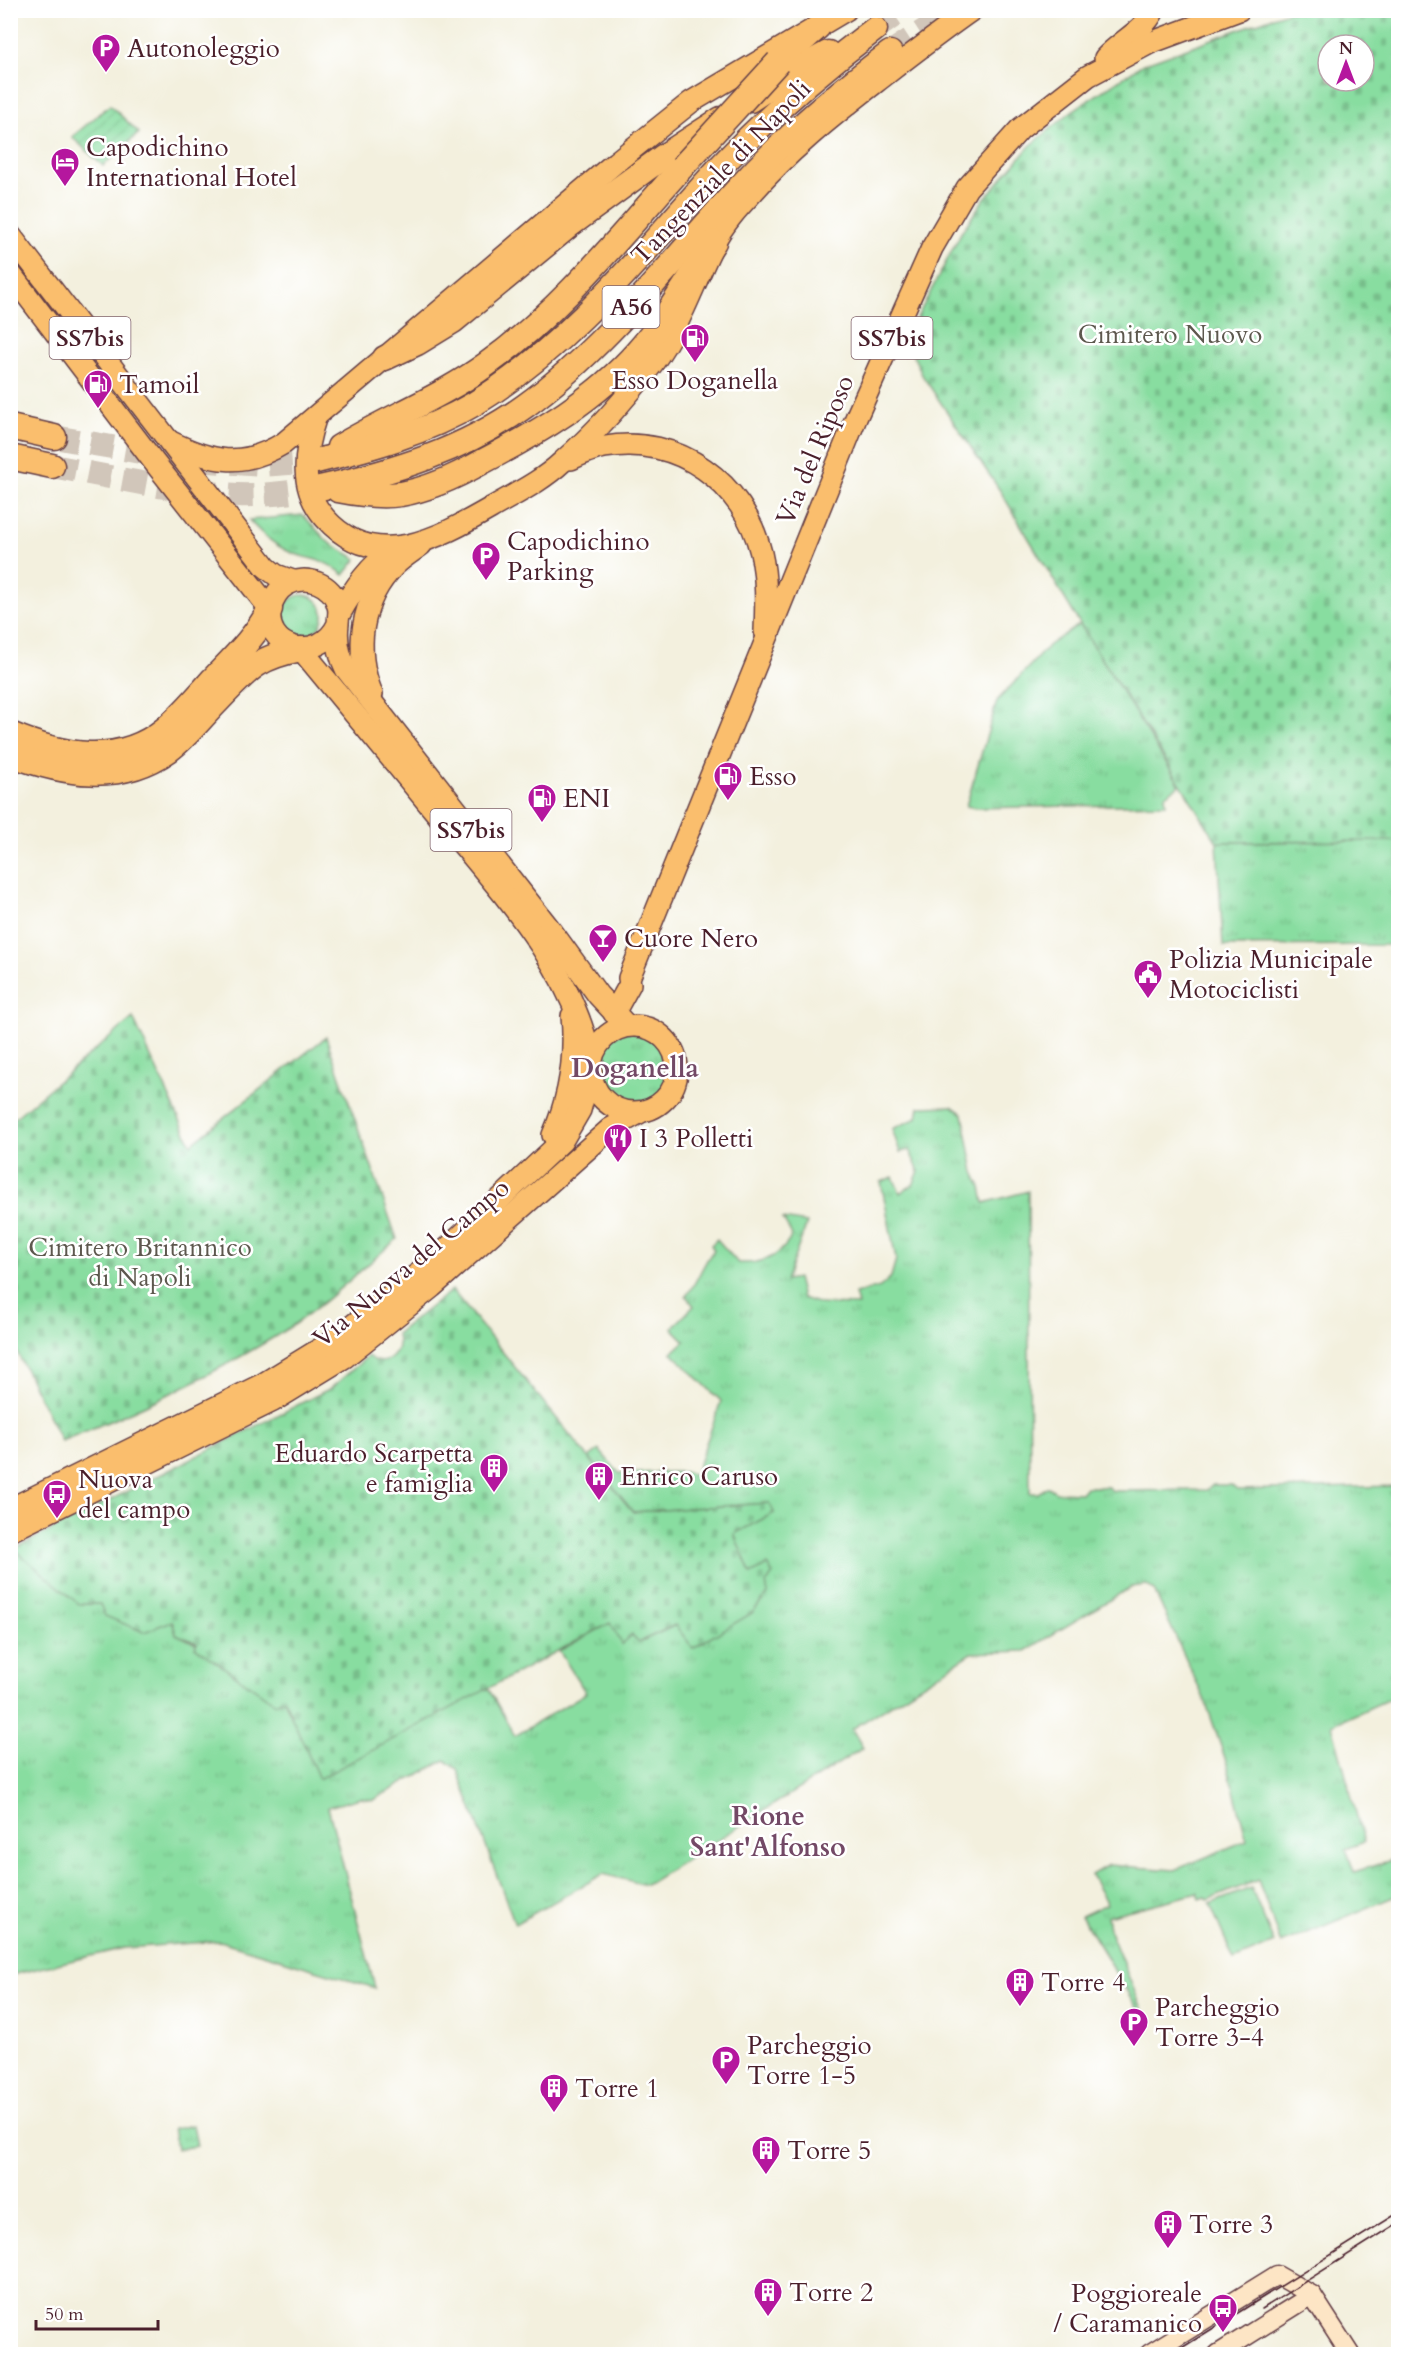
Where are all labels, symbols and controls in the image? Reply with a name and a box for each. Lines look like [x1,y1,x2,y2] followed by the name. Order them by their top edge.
[127,31,280,66] place label: Autonoleggio
[90,32,122,74] parking icon: Autonoleggio
[1316,33,1376,93] north arrow
[1339,38,1353,60] text: N
[623,72,819,272] street label: Tangenziale di Napoli
[86,130,297,195] place label: Capodichino International Hotel
[49,146,81,188] hotel icon: Capodichino International Hotel
[602,286,660,328] road number: A56
[50,317,130,359] road number: SS7bis
[852,317,932,359] road number: SS7bis
[1078,317,1262,352] park label: Cimitero Nuovo
[679,322,711,364] fuel station icon: Esso Doganella
[612,363,778,398] place label: Esso Doganella
[119,367,200,402] place label: Tamoil
[82,368,114,410] fuel station icon: Tamoil
[768,370,862,530] street label: Via del Riposo
[507,524,649,589] place label: Capodichino Parking
[470,540,502,582] parking icon: Capodichino Parking
[749,759,797,794] place label: Esso
[712,760,744,802] fuel station icon: Esso
[563,781,610,816] place label: ENI
[526,782,558,824] fuel station icon: ENI
[430,809,512,851] road number: SS7bis
[624,921,758,956] place label: Cuore Nero
[587,922,619,964] bar icon: Cuore Nero
[1169,942,1373,1007] place label: Polizia Municipale Motociclisti
[1132,958,1164,1000] public building icon: Polizia Municipale Motociclisti
[571,1050,700,1087] district label: Doganella
[639,1121,753,1156] place label: I 3 Polletti
[602,1122,634,1164] restaurant icon: I 3 Polletti
[305,1170,517,1356] street label: Via Nuova del Campo
[28,1230,252,1295] park label: Cimitero Britannico di Napoli
[274,1436,473,1501] place label: Eduardo Scarpetta e famiglia
[478,1452,510,1494] building icon: Eduardo Scarpetta e famiglia
[620,1459,778,1494] place label: Enrico Caruso
[583,1460,615,1502] building icon: Enrico Caruso
[78,1462,190,1527] place label: Nuova del campo
[41,1478,73,1520] bus stop icon: Nuova del campo
[690,1798,846,1866] district label: Rione Sant'Alfonso
[1041,1965,1125,2000] place label: Torre 4
[1004,1966,1036,2008] building icon: Torre 4
[1155,1990,1280,2055] place label: Parcheggio Torre 3-4
[1118,2006,1150,2048] parking icon: Parcheggio Torre 3-4
[747,2028,872,2093] place label: Parcheggio Torre 1-5
[710,2044,742,2086] parking icon: Parcheggio Torre 1-5
[575,2071,659,2106] place label: Torre 1
[538,2072,570,2114] building icon: Torre 1
[787,2133,871,2168] place label: Torre 5
[750,2134,782,2176] building icon: Torre 5
[1189,2207,1273,2242] place label: Torre 3
[1152,2208,1184,2250] building icon: Torre 3
[789,2275,873,2310] place label: Torre 2
[752,2276,784,2318] building icon: Torre 2
[1054,2276,1202,2341] place label: Poggioreale / Caramanico
[1207,2292,1239,2334] bus stop icon: Poggioreale / Caramanico
[36,2293,158,2331] scale bar
[45,2302,84,2327] text: 50 m

